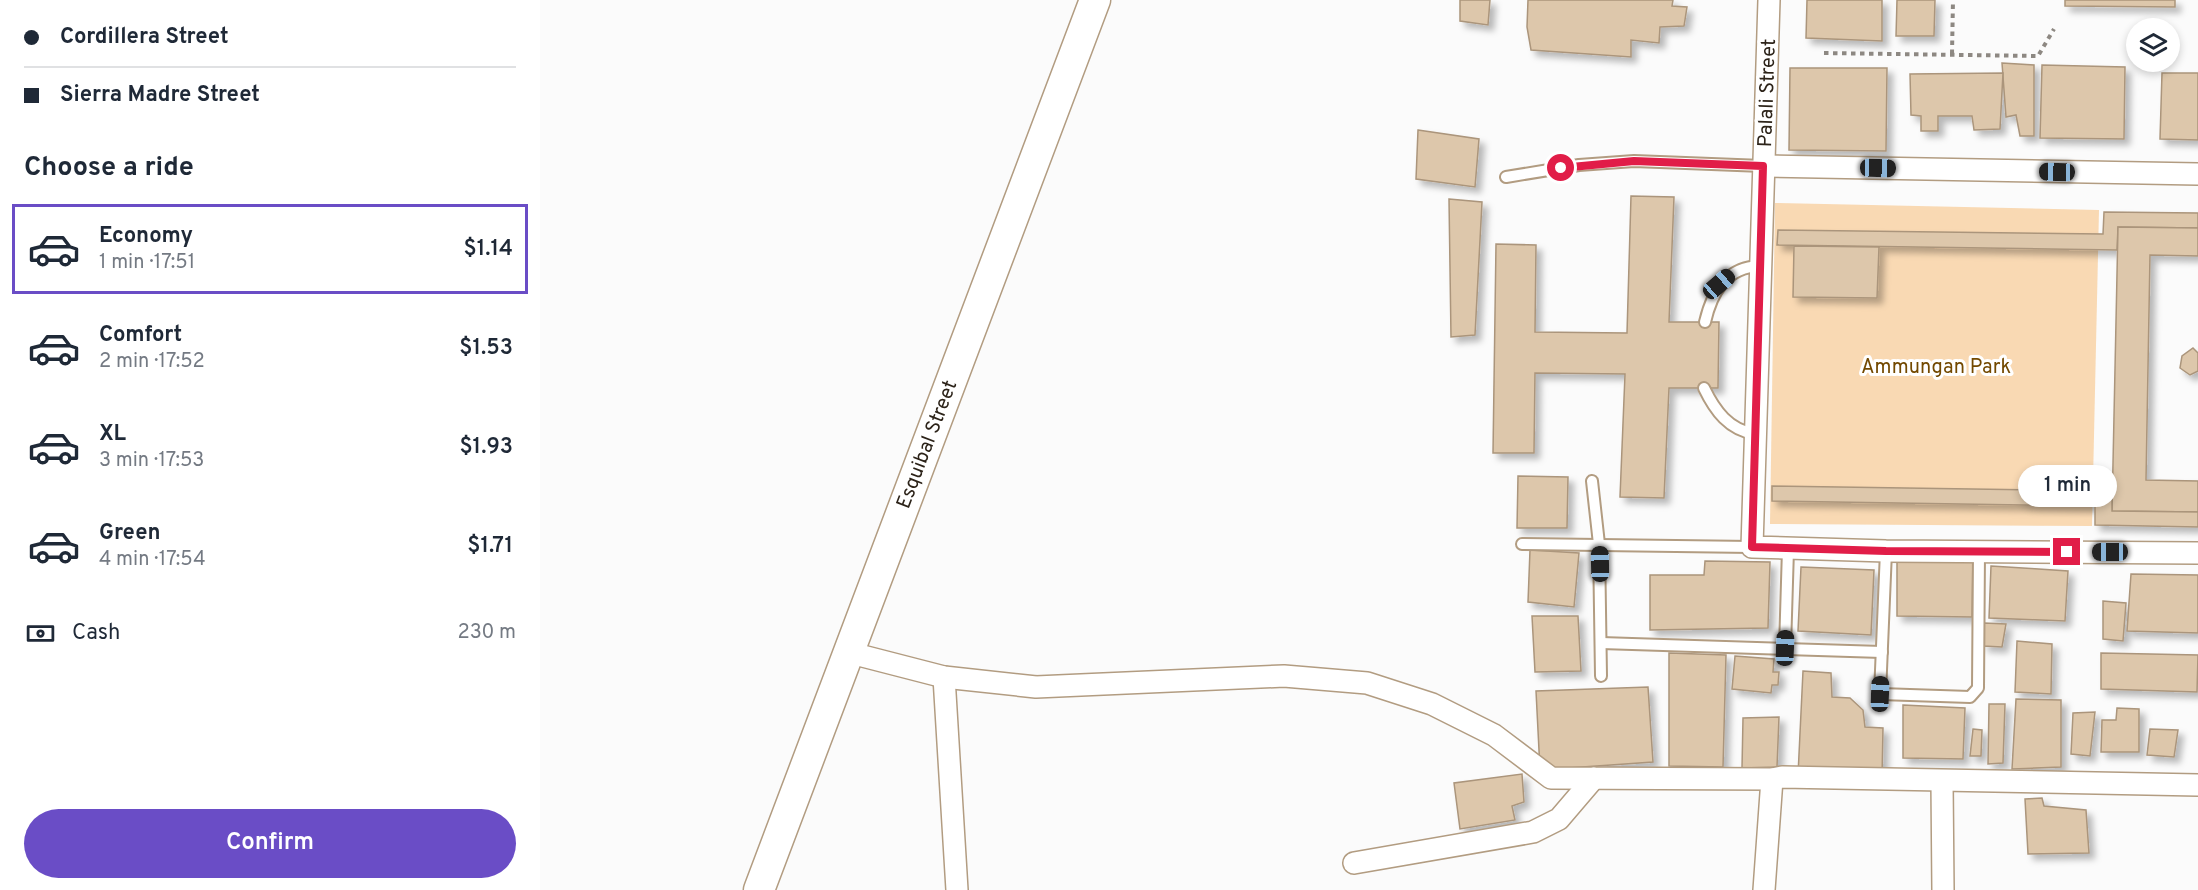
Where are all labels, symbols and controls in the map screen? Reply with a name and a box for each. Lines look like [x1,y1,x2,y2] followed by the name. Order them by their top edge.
[2126,18,2180,72] map controls
[2126,18,2180,72] button: layers
[60,24,229,51] text: Cordillera Street
[1753,38,1783,148] street label: Palali Street
[60,82,260,109] text: Sierra Madre Street
[24,151,194,185] text: Choose a ride
[1547,154,1574,181] route start
[1860,159,1896,177] car
[2039,163,2075,181] car
[27,222,81,276] icon: car
[99,223,193,250] text: Economy
[464,236,513,263] text: $1.14
[99,250,195,276] text: 1 min · 17:51
[1700,265,1738,303] car
[27,321,81,375] icon: car
[99,322,182,349] text: Comfort
[459,335,513,362] text: $1.53
[99,349,205,375] text: 2 min · 17:52
[1861,355,2011,381] park label: Ammungan Park
[891,377,964,513] street label: Esquibal Street
[27,420,81,474] icon: car
[99,421,126,448] text: XL
[459,434,513,461] text: $1.93
[99,448,204,474] text: 3 min · 17:53
[2018,465,2116,507] callout: 1 min
[2044,473,2091,499] text: 1 min
[27,519,81,573] icon: car
[99,520,161,547] text: Green
[467,533,513,560] text: $1.71
[2053,538,2080,565] route end
[2092,543,2128,561] car
[1591,546,1609,582] car
[99,547,206,573] text: 4 min · 17:54
[24,617,57,650] icon: cash
[72,620,121,647] text: Cash
[457,620,516,646] text: 230 m
[1775,630,1795,666] car
[1870,676,1890,712] car
[24,809,516,878] button: Confirm

